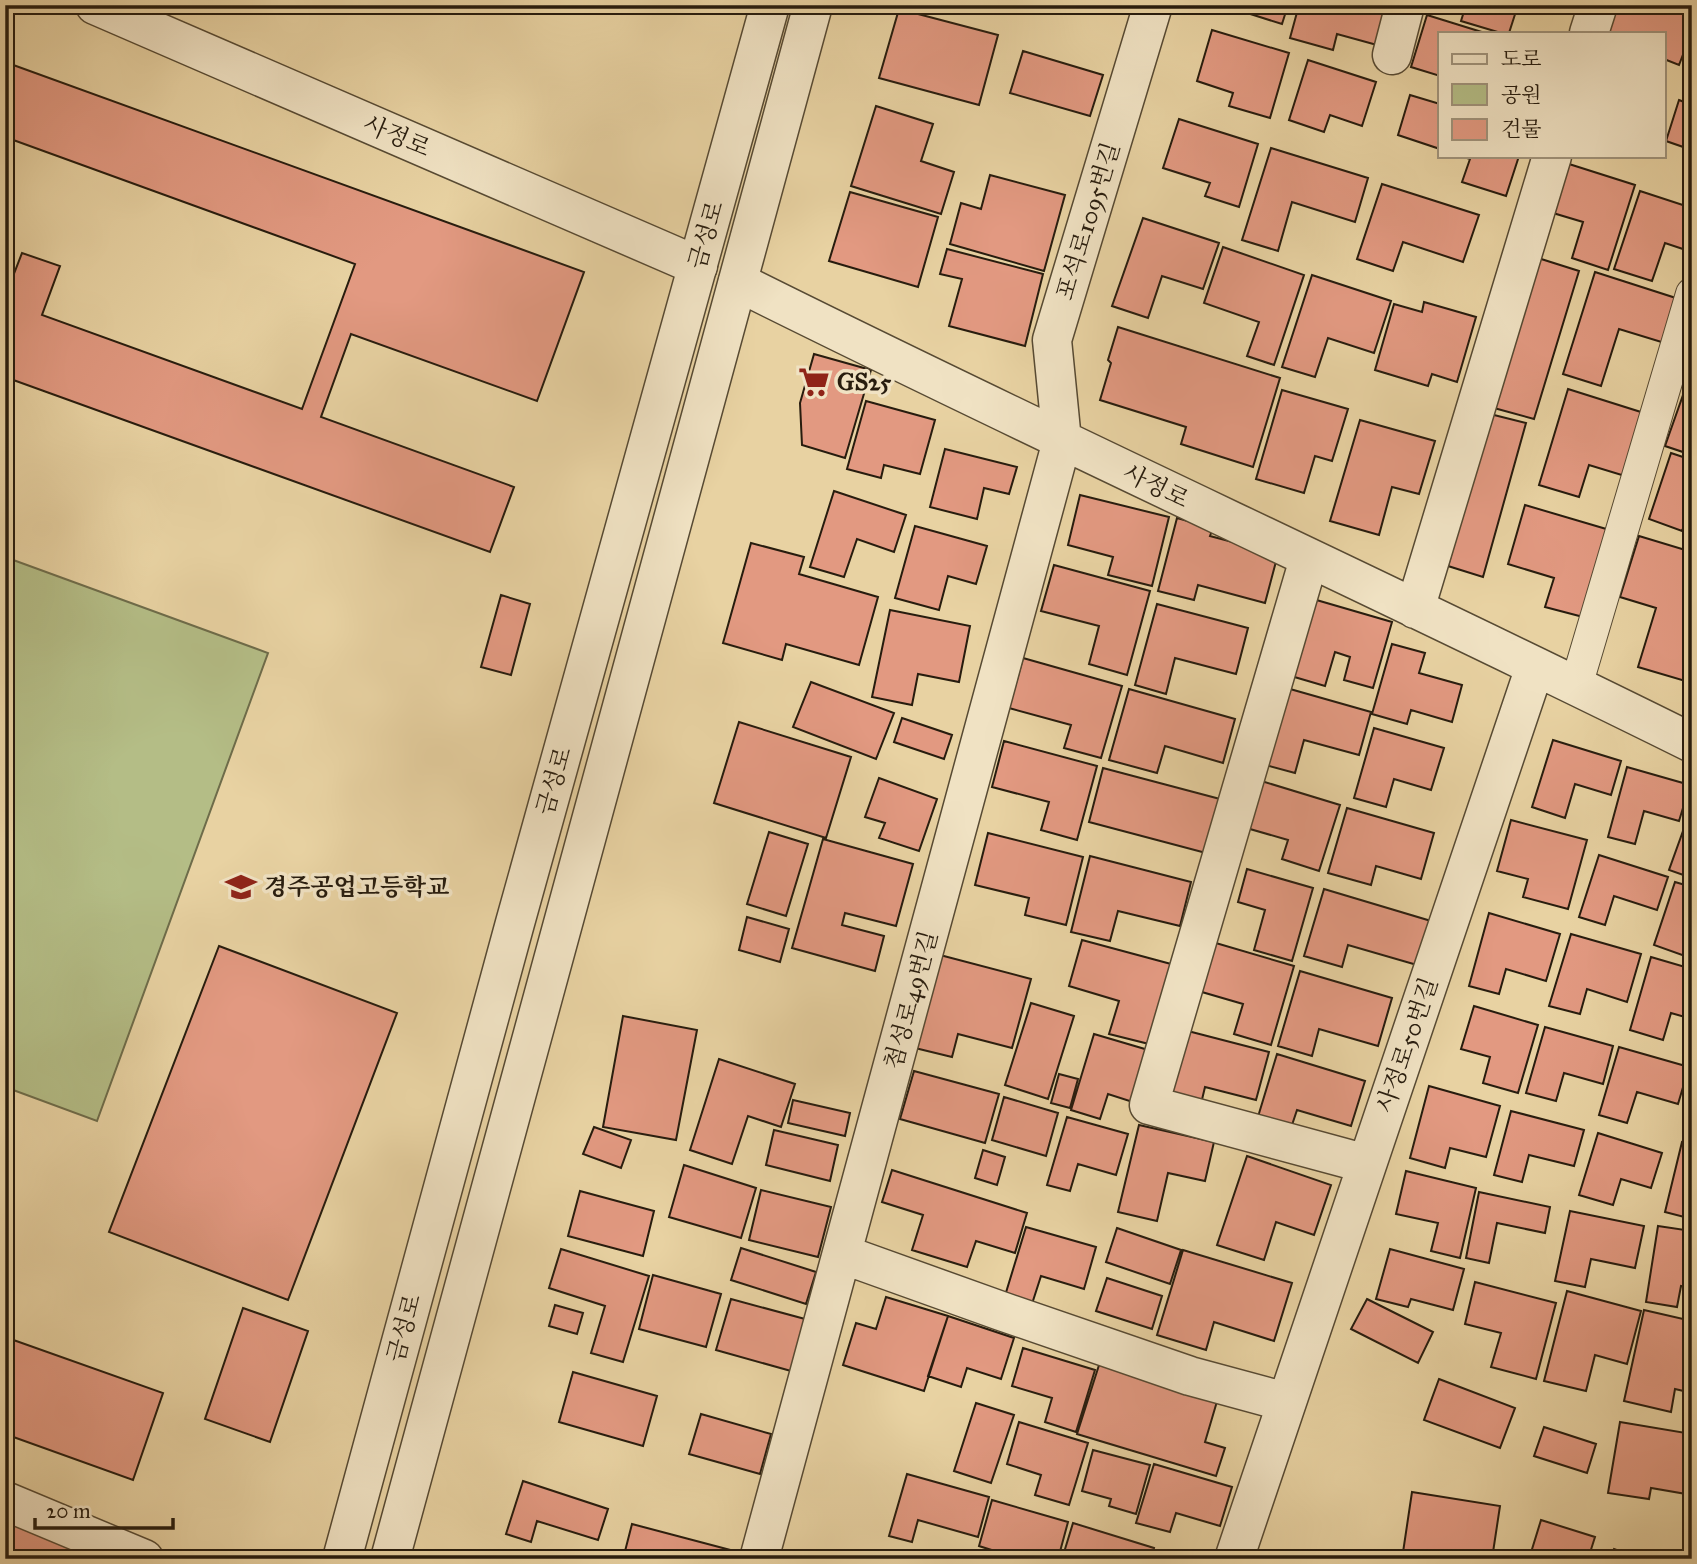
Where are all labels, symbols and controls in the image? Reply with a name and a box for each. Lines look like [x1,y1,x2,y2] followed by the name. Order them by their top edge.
[1438,32,1666,158] legend
[1501,46,1542,72] text: 도로
[1501,82,1542,108] text: 공원
[359,109,435,163] street label: 사정로
[1501,116,1542,142] text: 건물
[1050,139,1126,303] street label: 포석로1095번길
[682,197,730,273] street label: 금성로
[797,365,831,399] supermarket icon: GS25
[837,367,892,397] place label: GS25
[1118,457,1194,515] street label: 사정로
[530,743,578,819] street label: 금성로
[224,870,258,904] school or university icon: 경주공업고등학교
[264,872,449,902] place label: 경주공업고등학교
[878,927,944,1073] street label: 첨성로49번길
[1370,973,1444,1117] street label: 사정로50번길
[381,1291,427,1365] street label: 금성로
[35,1487,173,1531] scale bar
[46,1498,91,1524] text: 20 m

